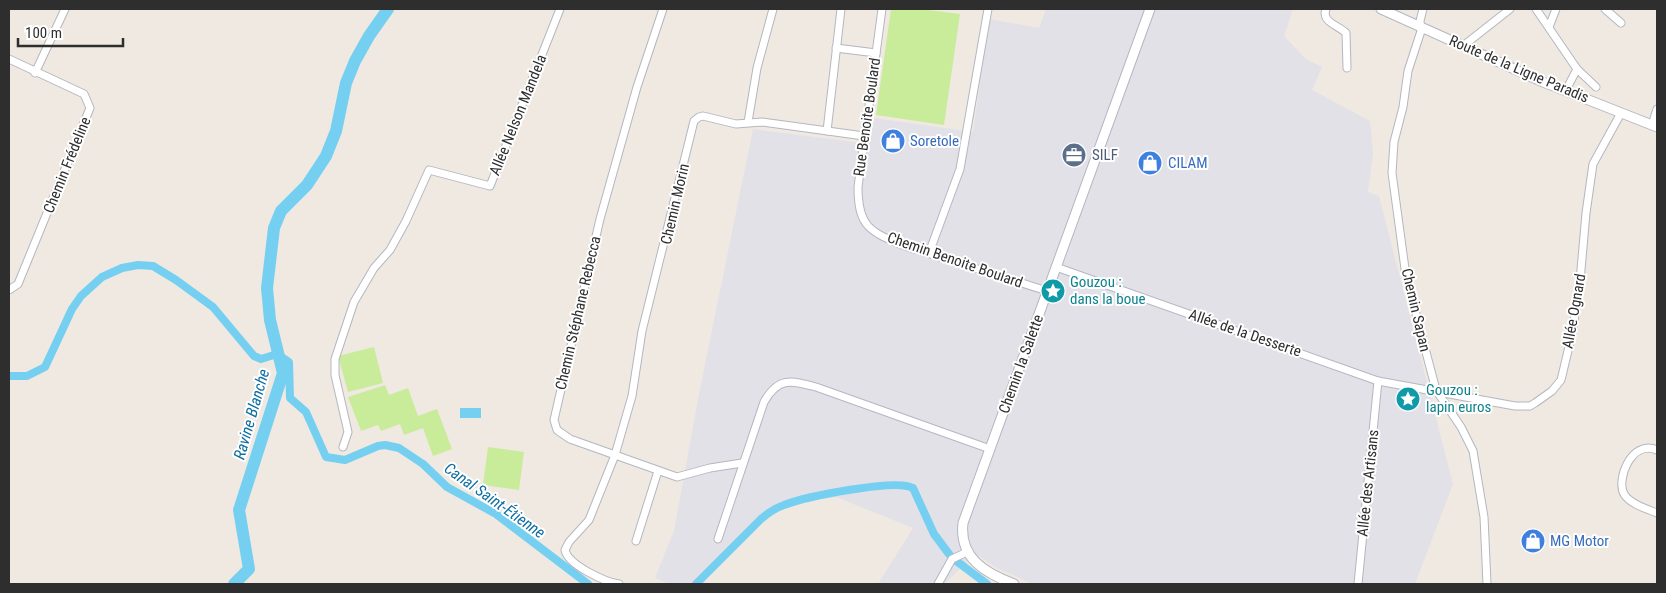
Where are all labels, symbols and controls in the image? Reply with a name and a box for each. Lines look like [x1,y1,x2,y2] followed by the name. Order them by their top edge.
[18,15,122,47] scale bar
[25,24,62,42] text: 100 m
[1446,31,1592,107] street label: Route de la Ligne Paradis
[486,52,550,178] street label: Allée Nelson Mandela
[850,57,884,177] street label: Rue Benoite Boulard
[39,114,95,216] street label: Chemin Frédeline
[880,128,906,154] shop icon: Soretole
[910,132,959,150] place label: Soretole
[1061,142,1087,168] office icon: SILF
[1092,146,1118,164] place label: SILF
[1137,150,1163,176] shop icon: CILAM
[1168,154,1208,172] place label: CILAM
[657,162,693,246] street label: Chemin Morin
[885,228,1025,292] street label: Chemin Benoite Boulard
[552,234,604,392] street label: Chemin Stéphane Rebecca
[1398,267,1434,353] street label: Chemin Sapan
[1559,272,1589,350] street label: Allée Ognard
[1070,273,1145,308] place label: Gouzou : dans la boue
[1040,278,1066,304] place icon: Gouzou : dans la boue
[1186,305,1304,361] street label: Allée de la Desserte
[995,312,1047,416] street label: Chemin la Salette
[230,367,273,462] water label: Ravine Blanche
[1426,381,1491,416] place label: Gouzou : lapin euros
[1395,386,1421,412] place icon: Gouzou : lapin euros
[1353,429,1383,537] street label: Allée des Artisans
[441,459,549,542] water label: Canal Saint-Étienne
[1520,528,1546,554] shop icon: MG Motor
[1550,532,1609,550] place label: MG Motor

